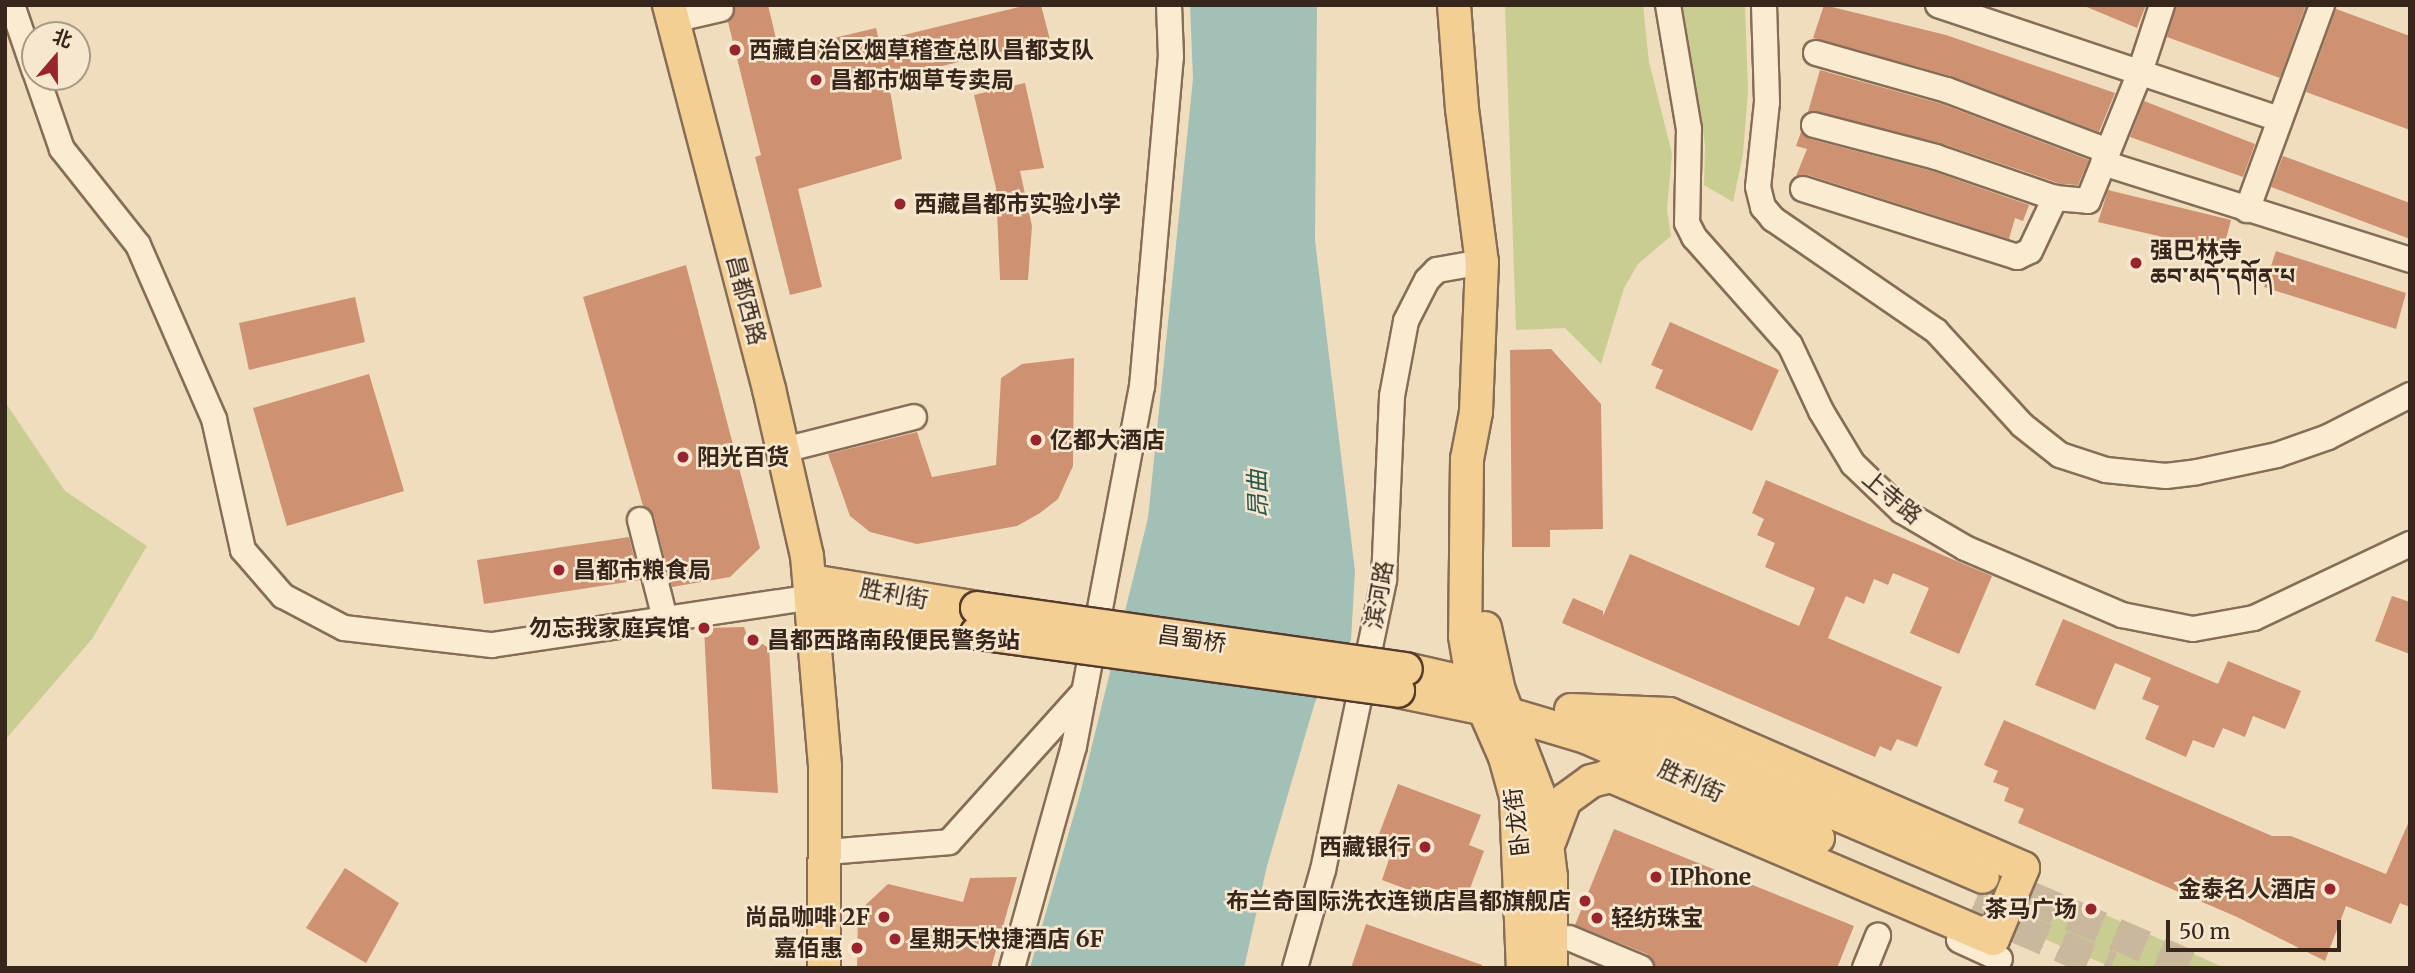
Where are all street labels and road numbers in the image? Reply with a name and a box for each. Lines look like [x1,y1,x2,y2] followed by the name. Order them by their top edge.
[721,252,771,348] street label: 昌都西路
[1857,464,1927,530] street label: 上寺路
[1359,559,1399,631] street label: 滨河路
[858,574,930,614] street label: 胜利街
[1156,621,1228,657] street label: 昌蜀桥
[1654,754,1728,808] street label: 胜利街
[1499,786,1535,858] street label: 卧龙街

